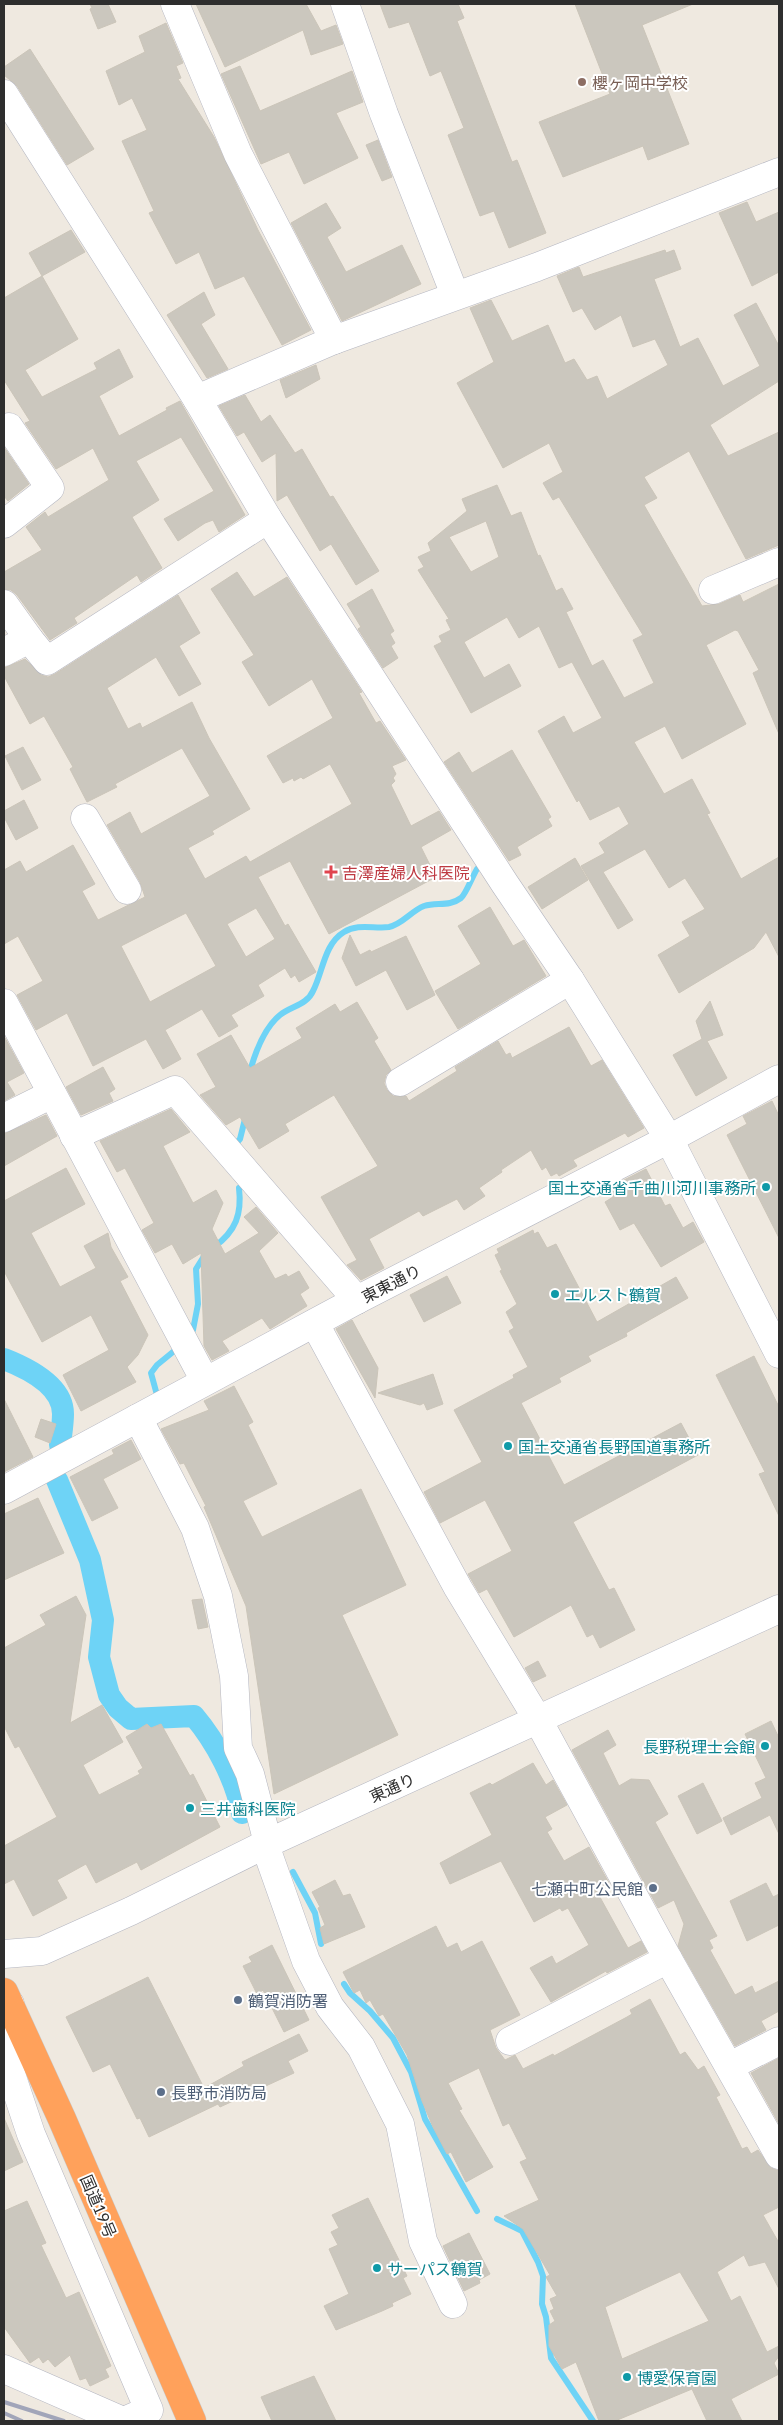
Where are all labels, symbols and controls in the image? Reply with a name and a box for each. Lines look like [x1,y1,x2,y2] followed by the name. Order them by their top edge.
[592,73,688,92] place label: 櫻ヶ岡中学校
[576,76,588,88] marker: 櫻ヶ岡中学校
[342,863,470,882] place label: 吉澤産婦人科医院
[324,865,338,879] marker: 吉澤産婦人科医院
[548,1178,756,1197] place label: 国土交通省千曲川河川事務所
[760,1181,772,1193] marker: 国土交通省千曲川河川事務所
[358,1260,424,1306] street label: 東東通り
[565,1285,661,1304] place label: エルスト鶴賀
[549,1288,561,1300] marker: エルスト鶴賀
[518,1437,710,1456] place label: 国土交通省長野国道事務所
[502,1440,514,1452] marker: 国土交通省長野国道事務所
[643,1737,755,1756] place label: 長野税理士会館
[759,1740,771,1752] marker: 長野税理士会館
[366,1769,418,1805] street label: 東通り
[200,1799,296,1818] place label: 三井歯科医院
[184,1802,196,1814] marker: 三井歯科医院
[531,1879,643,1898] place label: 七瀬中町公民館
[647,1882,659,1894] marker: 七瀬中町公民館
[248,1991,328,2010] place label: 鶴賀消防署
[232,1994,244,2006] marker: 鶴賀消防署
[171,2083,267,2102] place label: 長野市消防局
[155,2086,167,2098] marker: 長野市消防局
[77,2172,121,2240] street label: 国道19号
[387,2259,483,2278] place label: サーパス鶴賀
[371,2262,383,2274] marker: サーパス鶴賀
[637,2368,717,2387] place label: 博愛保育園
[621,2371,633,2383] marker: 博愛保育園

